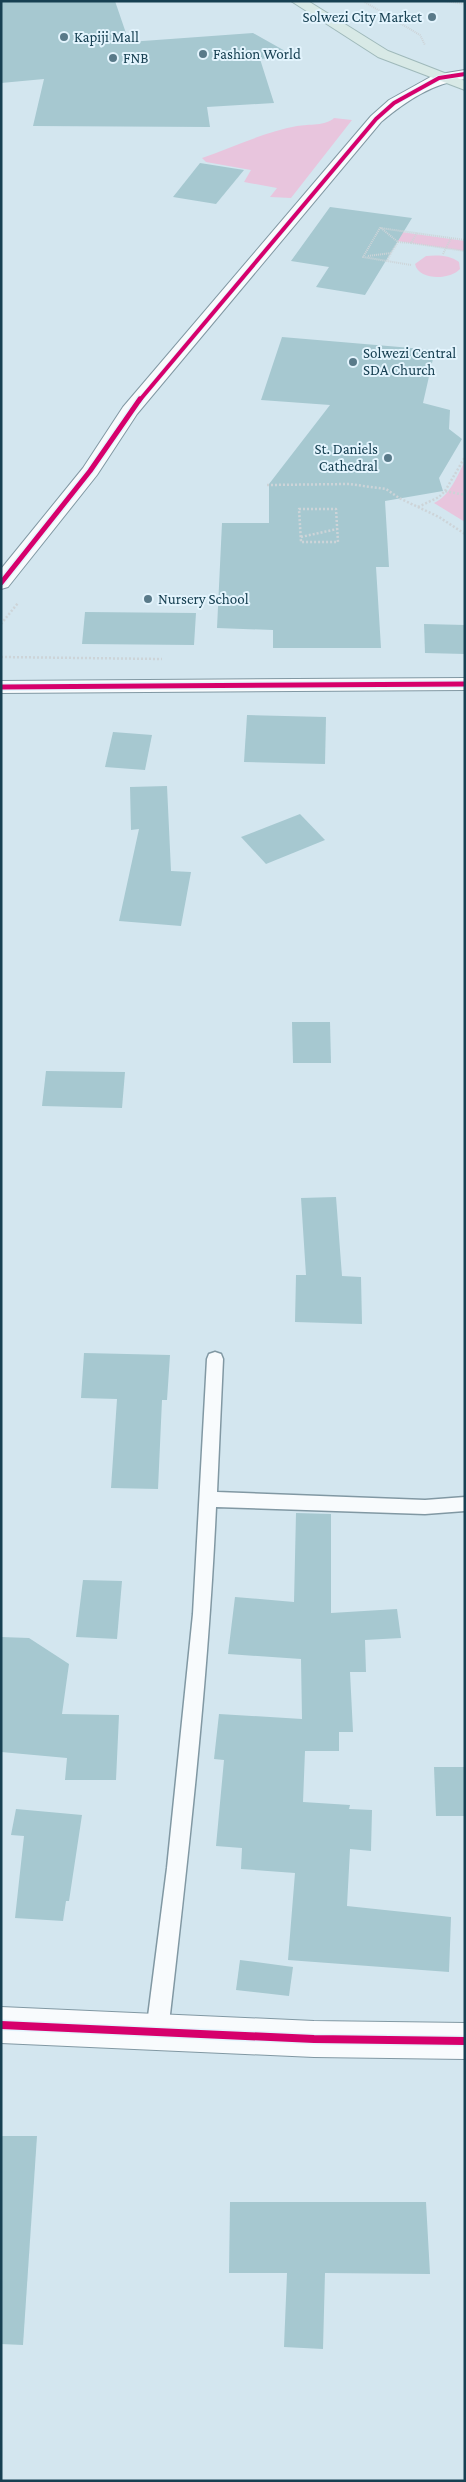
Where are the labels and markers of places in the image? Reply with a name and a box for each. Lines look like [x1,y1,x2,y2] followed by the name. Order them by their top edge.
[302,9,423,26] place label: Solwezi City Market
[426,11,438,23] marker: Solwezi City Market
[74,29,139,46] place label: Kapiji Mall
[58,31,70,43] marker: Kapiji Mall
[213,46,301,62] place label: Fashion World
[197,48,209,60] marker: Fashion World
[123,50,149,66] place label: FNB
[107,52,119,64] marker: FNB
[363,345,456,378] place label: Solwezi Central SDA Church
[347,356,359,368] marker: Solwezi Central SDA Church
[314,441,378,474] place label: St. Daniels Cathedral
[382,452,394,464] marker: St. Daniels Cathedral
[158,591,249,608] place label: Nursery School
[142,593,154,605] marker: Nursery School

